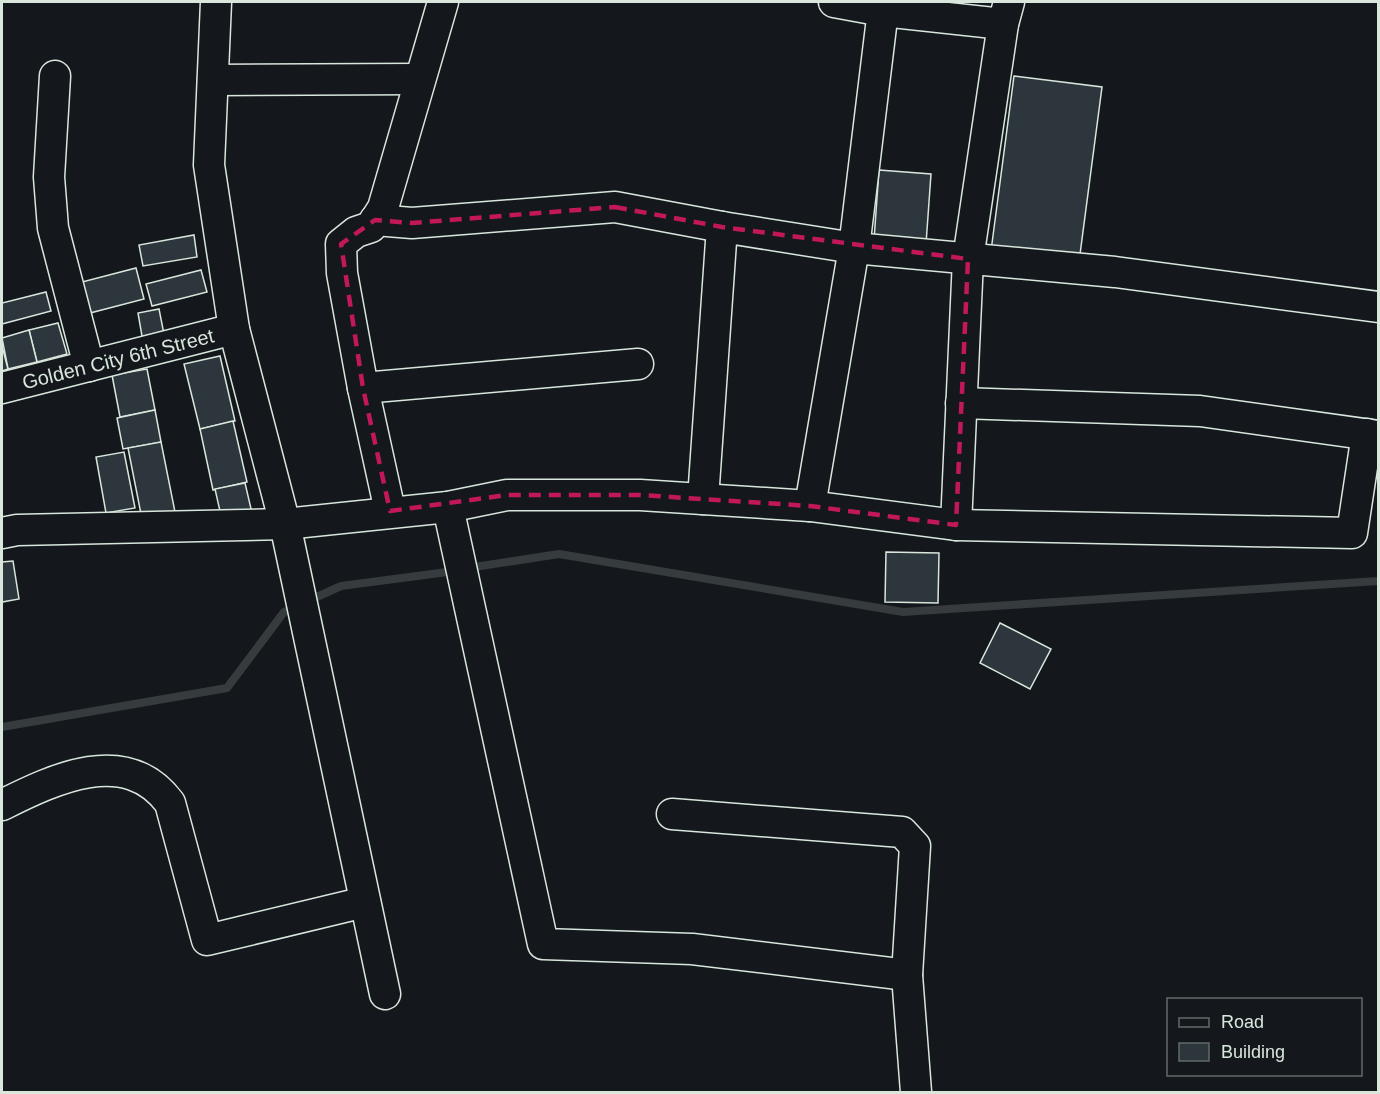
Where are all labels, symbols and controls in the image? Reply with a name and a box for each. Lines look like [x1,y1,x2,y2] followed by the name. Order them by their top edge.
[20,324,217,393] street label: Golden City 6th Street
[1167,998,1362,1076] legend
[1221,1012,1264,1032] text: Road
[1221,1042,1285,1062] text: Building

